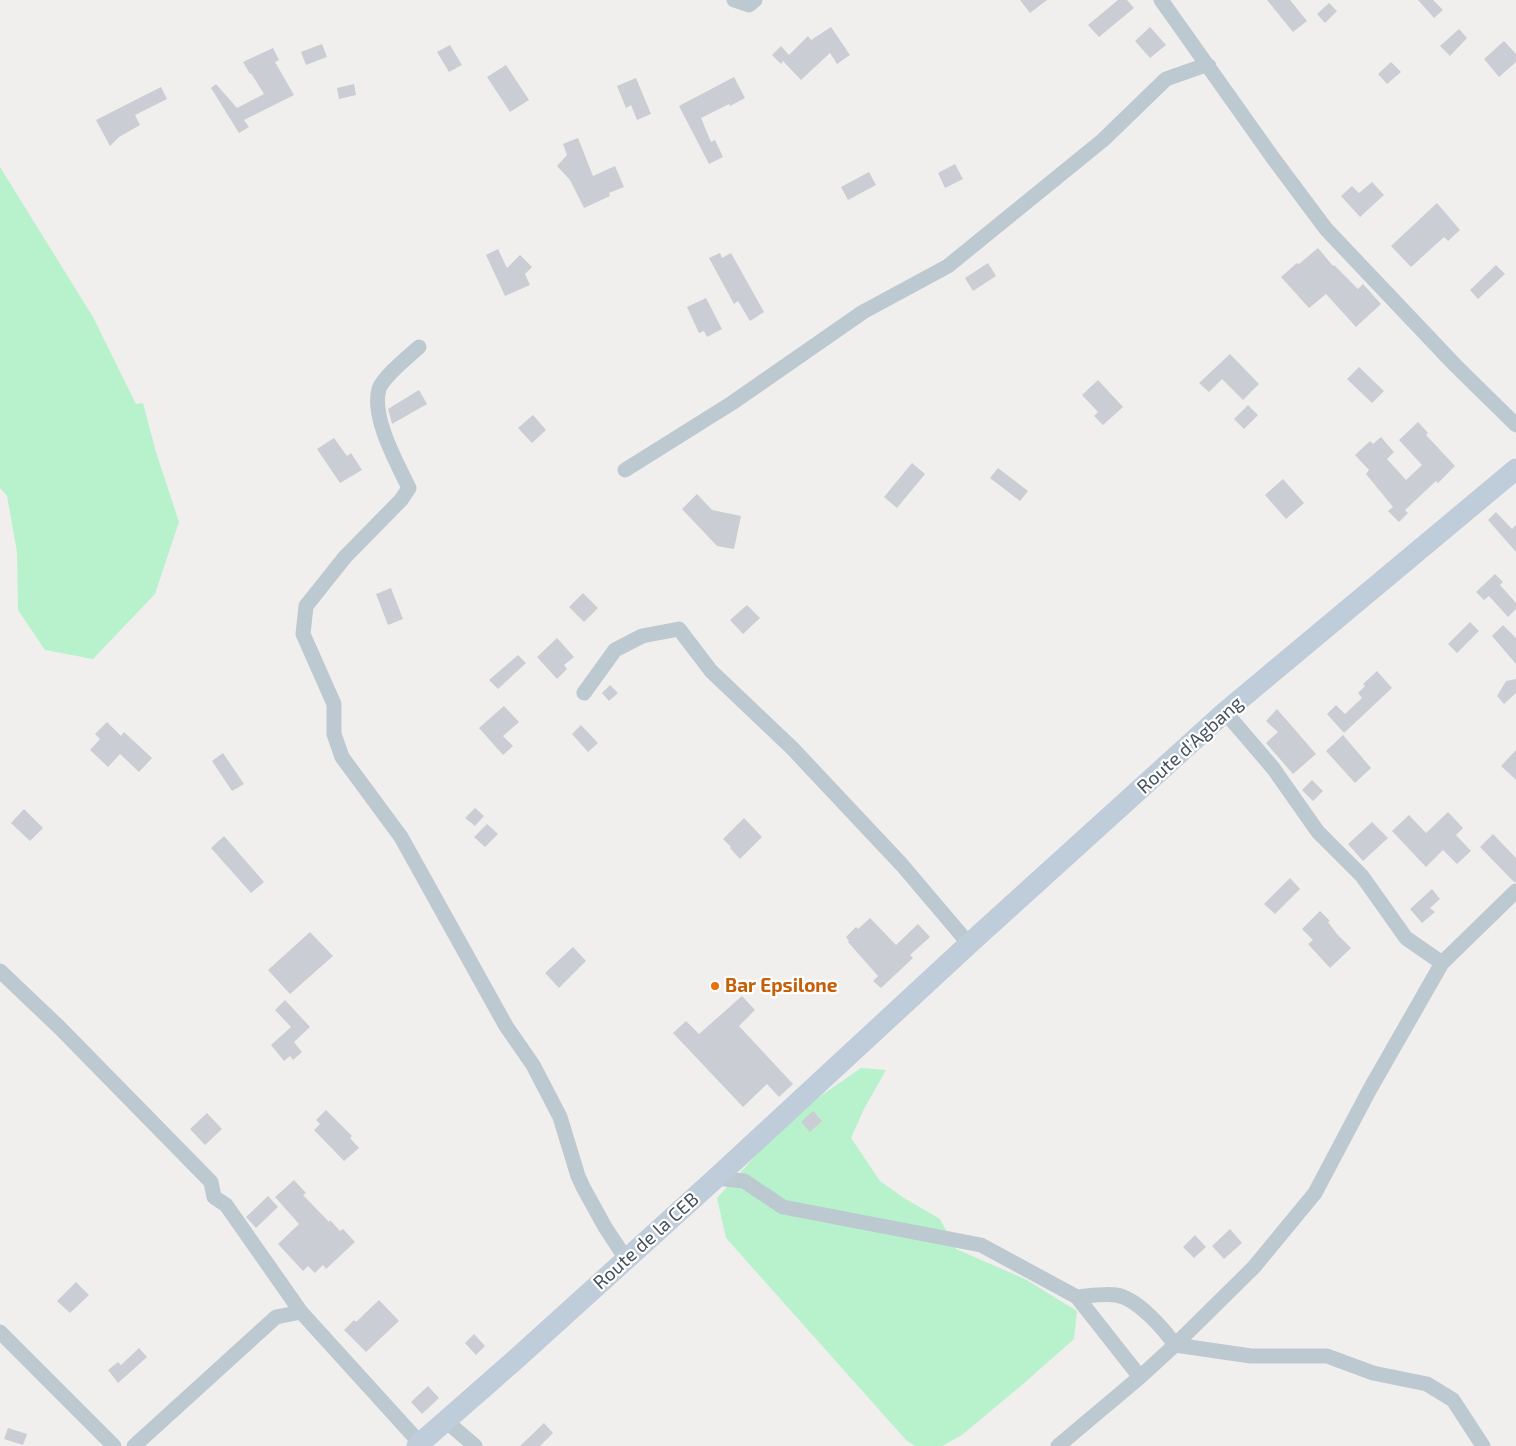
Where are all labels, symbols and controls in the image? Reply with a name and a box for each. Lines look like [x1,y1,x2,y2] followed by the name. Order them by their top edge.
[1132,692,1248,798] street label: Route d'Agbang
[725,975,837,997] place label: Bar Epsilone
[709,980,721,992] marker: Bar Epsilone
[589,1188,703,1294] street label: Route de la CEB

